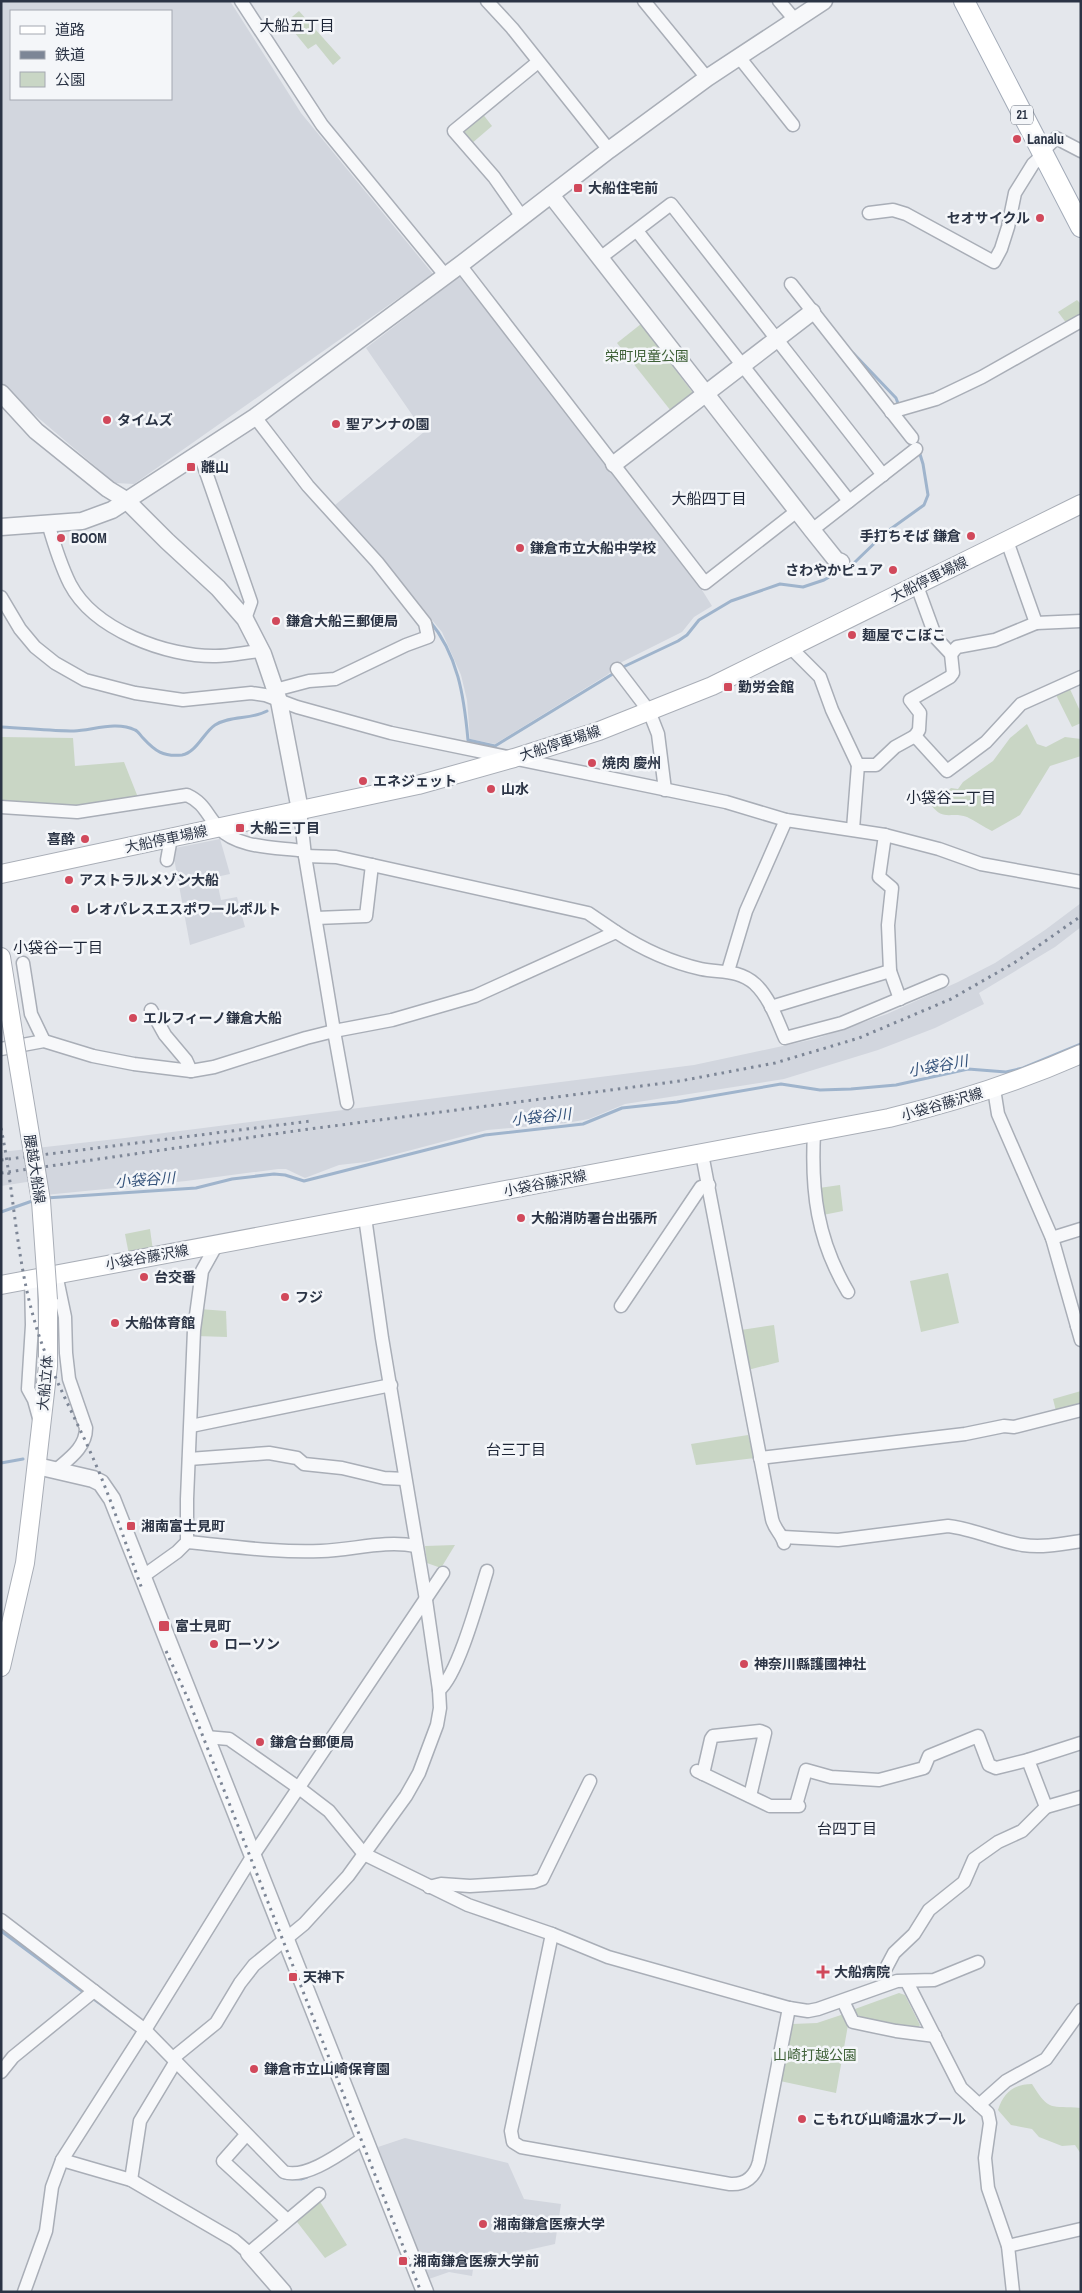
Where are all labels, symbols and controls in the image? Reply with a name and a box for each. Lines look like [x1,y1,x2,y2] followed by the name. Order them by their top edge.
[10,10,172,100] legend
[259,15,335,36] district label: 大船五丁目
[55,19,85,40] text: 道路
[55,44,85,65] text: 鉄道
[55,69,85,90] text: 公園
[1011,106,1033,124] road number: 21
[1027,130,1064,148] place label: Lanalu
[1011,133,1023,145] marker: Lanalu
[588,179,658,197] place label: 大船住宅前
[572,182,584,194] marker: 大船住宅前
[947,209,1030,227] place label: セオサイクル
[1034,212,1046,224] marker: セオサイクル
[605,347,689,365] park label: 栄町児童公園
[117,411,173,429] place label: タイムズ
[101,414,113,426] marker: タイムズ
[346,415,429,433] place label: 聖アンナの園
[330,418,342,430] marker: 聖アンナの園
[201,458,229,476] place label: 離山
[185,461,197,473] marker: 離山
[671,488,747,509] district label: 大船四丁目
[860,527,961,545] place label: 手打ちそば 鎌倉
[71,529,107,547] place label: BOOM
[965,530,977,542] marker: 手打ちそば 鎌倉
[55,532,67,544] marker: BOOM
[530,539,656,557] place label: 鎌倉市立大船中学校
[514,542,526,554] marker: 鎌倉市立大船中学校
[887,552,971,606] street label: 大船停車場線
[785,561,883,579] place label: さわやかピュア
[887,564,899,576] marker: さわやかピュア
[286,612,398,630] place label: 鎌倉大船三郵便局
[270,615,282,627] marker: 鎌倉大船三郵便局
[862,626,946,644] place label: 麺屋でこぼこ
[846,629,858,641] marker: 麺屋でこぼこ
[738,678,794,696] place label: 勤労会館
[722,681,734,693] marker: 勤労会館
[517,721,603,765] street label: 大船停車場線
[602,754,661,772] place label: 焼肉 慶州
[586,757,598,769] marker: 焼肉 慶州
[373,772,457,790] place label: エネジェット
[357,775,369,787] marker: エネジェット
[501,780,529,798] place label: 山水
[485,783,497,795] marker: 山水
[906,787,996,808] district label: 小袋谷二丁目
[250,819,320,837] place label: 大船三丁目
[123,821,209,857] street label: 大船停車場線
[234,822,246,834] marker: 大船三丁目
[47,830,75,848] place label: 喜酔
[79,833,91,845] marker: 喜酔
[79,871,219,889] place label: アストラルメゾン大船
[63,874,75,886] marker: アストラルメゾン大船
[85,900,281,918] place label: レオパレスエスポワールポルト
[69,903,81,915] marker: レオパレスエスポワールポルト
[13,937,103,958] district label: 小袋谷一丁目
[143,1009,282,1027] place label: エルフィーノ鎌倉大船
[127,1012,139,1024] marker: エルフィーノ鎌倉大船
[907,1050,971,1081] water label: 小袋谷川
[899,1084,985,1124] street label: 小袋谷藤沢線
[510,1103,574,1130] water label: 小袋谷川
[21,1133,49,1205] street label: 腰越大船線
[502,1166,588,1200] street label: 小袋谷藤沢線
[114,1167,178,1192] water label: 小袋谷川
[531,1209,657,1227] place label: 大船消防署台出張所
[515,1212,527,1224] marker: 大船消防署台出張所
[104,1241,190,1273] street label: 小袋谷藤沢線
[154,1268,196,1286] place label: 台交番
[138,1271,150,1283] marker: 台交番
[295,1288,323,1306] place label: フジ
[279,1291,291,1303] marker: フジ
[125,1314,195,1332] place label: 大船体育館
[109,1317,121,1329] marker: 大船体育館
[34,1354,56,1412] street label: 大船立体
[486,1439,546,1460] district label: 台三丁目
[141,1517,225,1535] place label: 湘南富士見町
[125,1520,137,1532] marker: 湘南富士見町
[175,1617,231,1635] place label: 富士見町
[157,1619,171,1633] marker: 富士見町
[224,1635,280,1653] place label: ローソン
[208,1638,220,1650] marker: ローソン
[754,1655,866,1673] place label: 神奈川縣護國神社
[738,1658,750,1670] marker: 神奈川縣護國神社
[270,1733,354,1751] place label: 鎌倉台郵便局
[254,1736,266,1748] marker: 鎌倉台郵便局
[817,1818,877,1839] district label: 台四丁目
[834,1963,890,1981] place label: 大船病院
[816,1965,830,1979] marker: 大船病院
[303,1968,345,1986] place label: 天神下
[287,1971,299,1983] marker: 天神下
[773,2046,857,2064] park label: 山崎打越公園
[264,2060,390,2078] place label: 鎌倉市立山崎保育園
[248,2063,260,2075] marker: 鎌倉市立山崎保育園
[812,2110,966,2128] place label: こもれび山崎温水プール
[796,2113,808,2125] marker: こもれび山崎温水プール
[493,2215,605,2233] place label: 湘南鎌倉医療大学
[477,2218,489,2230] marker: 湘南鎌倉医療大学
[413,2252,539,2270] place label: 湘南鎌倉医療大学前
[397,2255,409,2267] marker: 湘南鎌倉医療大学前

